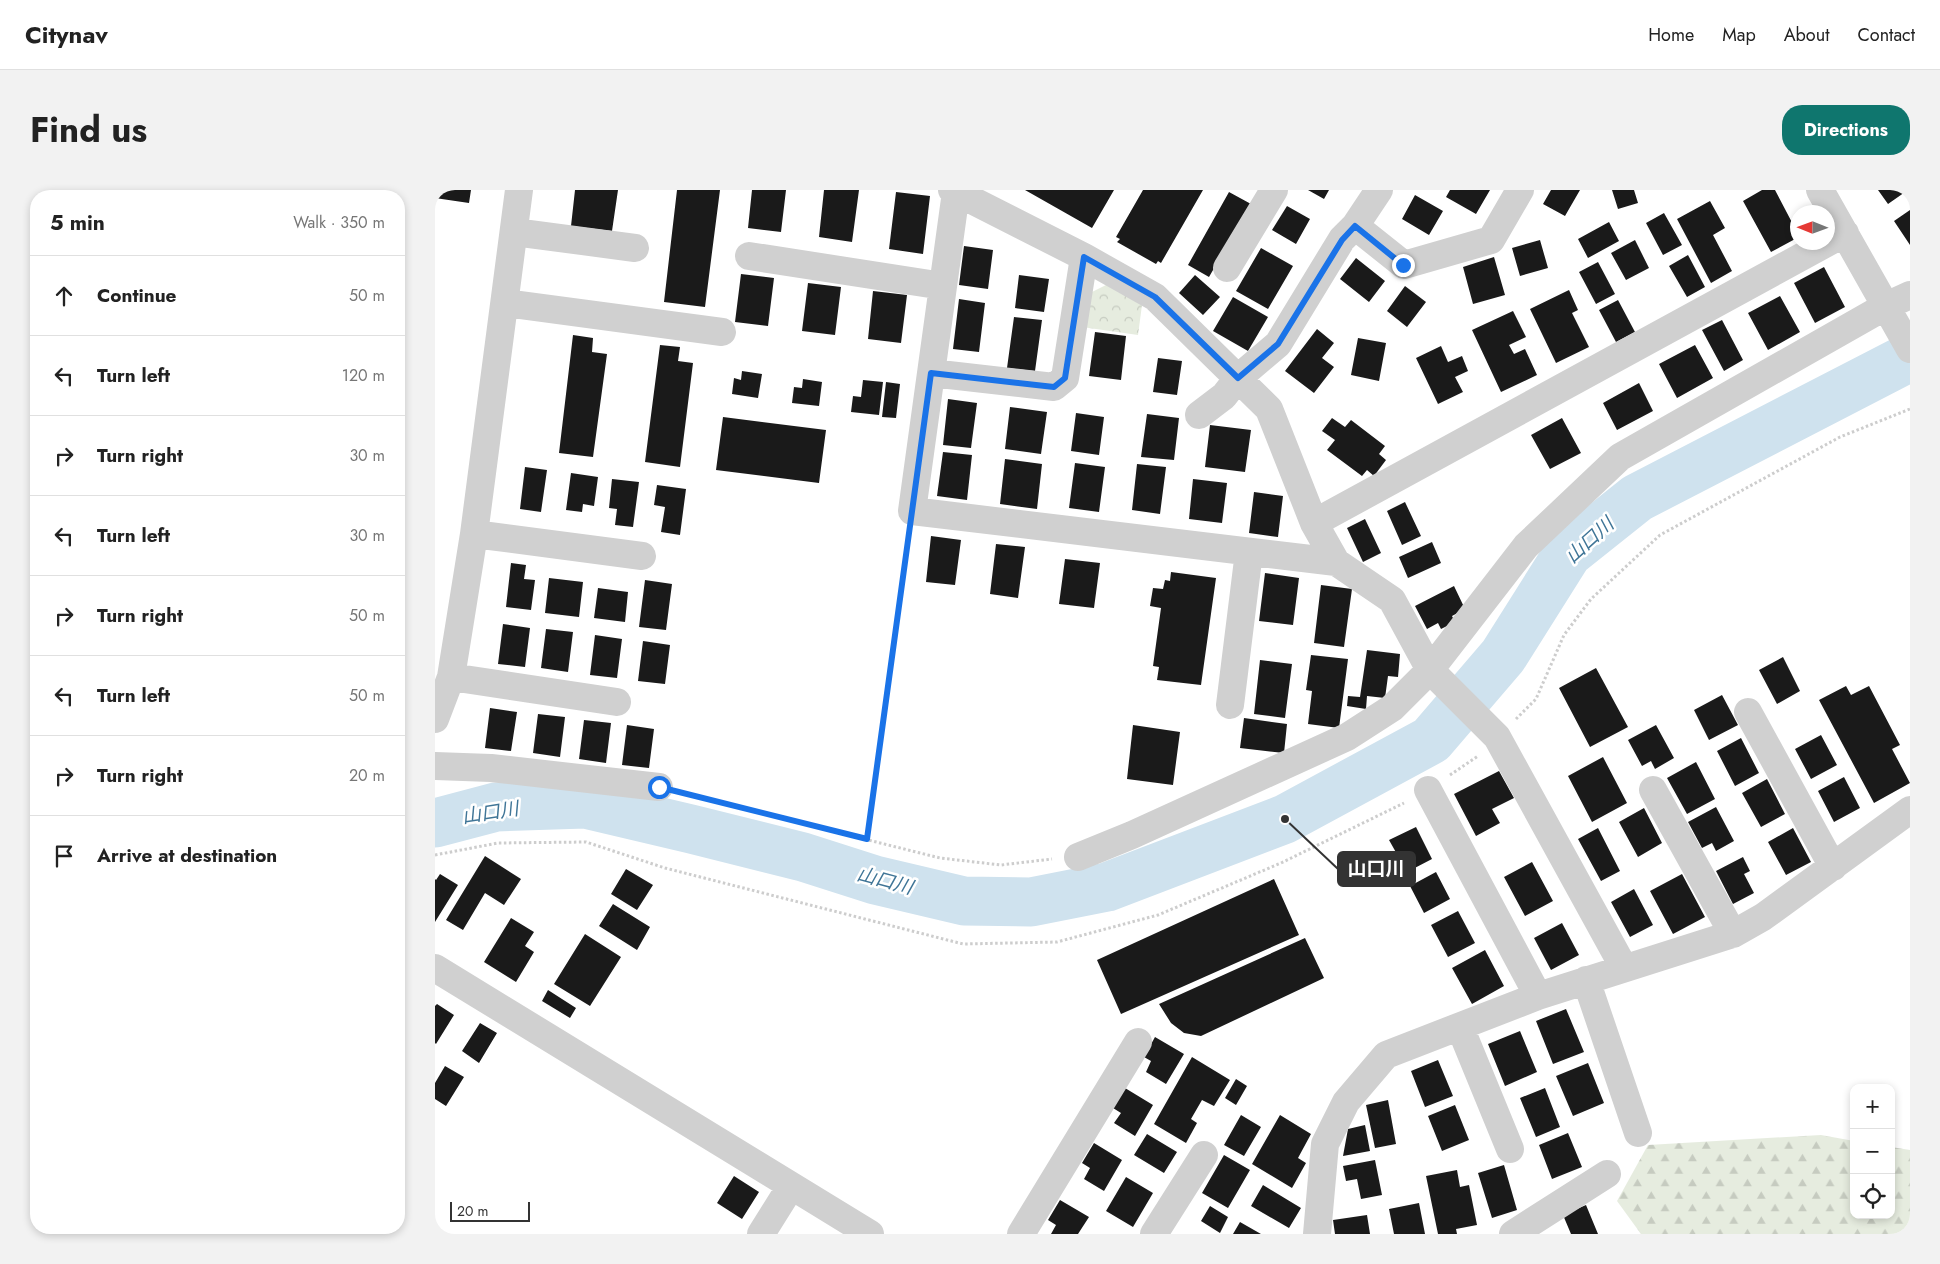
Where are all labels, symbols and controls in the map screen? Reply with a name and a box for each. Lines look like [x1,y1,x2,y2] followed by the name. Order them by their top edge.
[25,17,108,52] text: Citynav
[1648,22,1694,48] text: Home
[1722,22,1756,48] text: Map
[1784,22,1829,48] text: About
[1857,22,1915,48] text: Contact
[30,105,147,155] text: Find us
[1782,105,1910,155] button: Directions
[1790,205,1835,250] north arrow
[50,208,105,238] text: 5 min
[293,211,385,234] text: Walk · 350 m
[1392,254,1415,277] route end
[50,282,78,310] icon: ahead
[97,282,176,309] text: Continue
[349,284,385,307] text: 50 m
[50,362,78,390] icon: left
[97,362,170,389] text: Turn left
[342,364,385,387] text: 120 m
[50,442,78,470] icon: right
[97,442,183,469] text: Turn right
[349,444,385,467] text: 30 m
[1559,510,1621,569] water label: 山口川
[50,522,78,550] icon: left
[97,522,170,549] text: Turn left
[349,524,385,547] text: 30 m
[50,602,78,630] icon: right
[97,602,183,629] text: Turn right
[349,604,385,627] text: 50 m
[50,682,78,710] icon: left
[97,682,170,709] text: Turn left
[349,684,385,707] text: 50 m
[50,762,78,790] icon: right
[97,762,183,789] text: Turn right
[349,764,385,787] text: 20 m
[648,776,671,799] route start
[460,794,522,830] water label: 山口川
[50,842,78,870] icon: arrive
[97,842,277,869] text: Arrive at destination
[1338,852,1415,886] callout: 山口川
[1347,855,1405,882] text: 山口川
[854,860,918,901] water label: 山口川
[1850,1084,1895,1219] map controls
[1850,1084,1895,1129] button: +
[1850,1129,1895,1174] button: −
[1850,1174,1895,1219] button: locate
[450,1199,530,1222] scale bar
[457,1201,489,1221] text: 20 m

